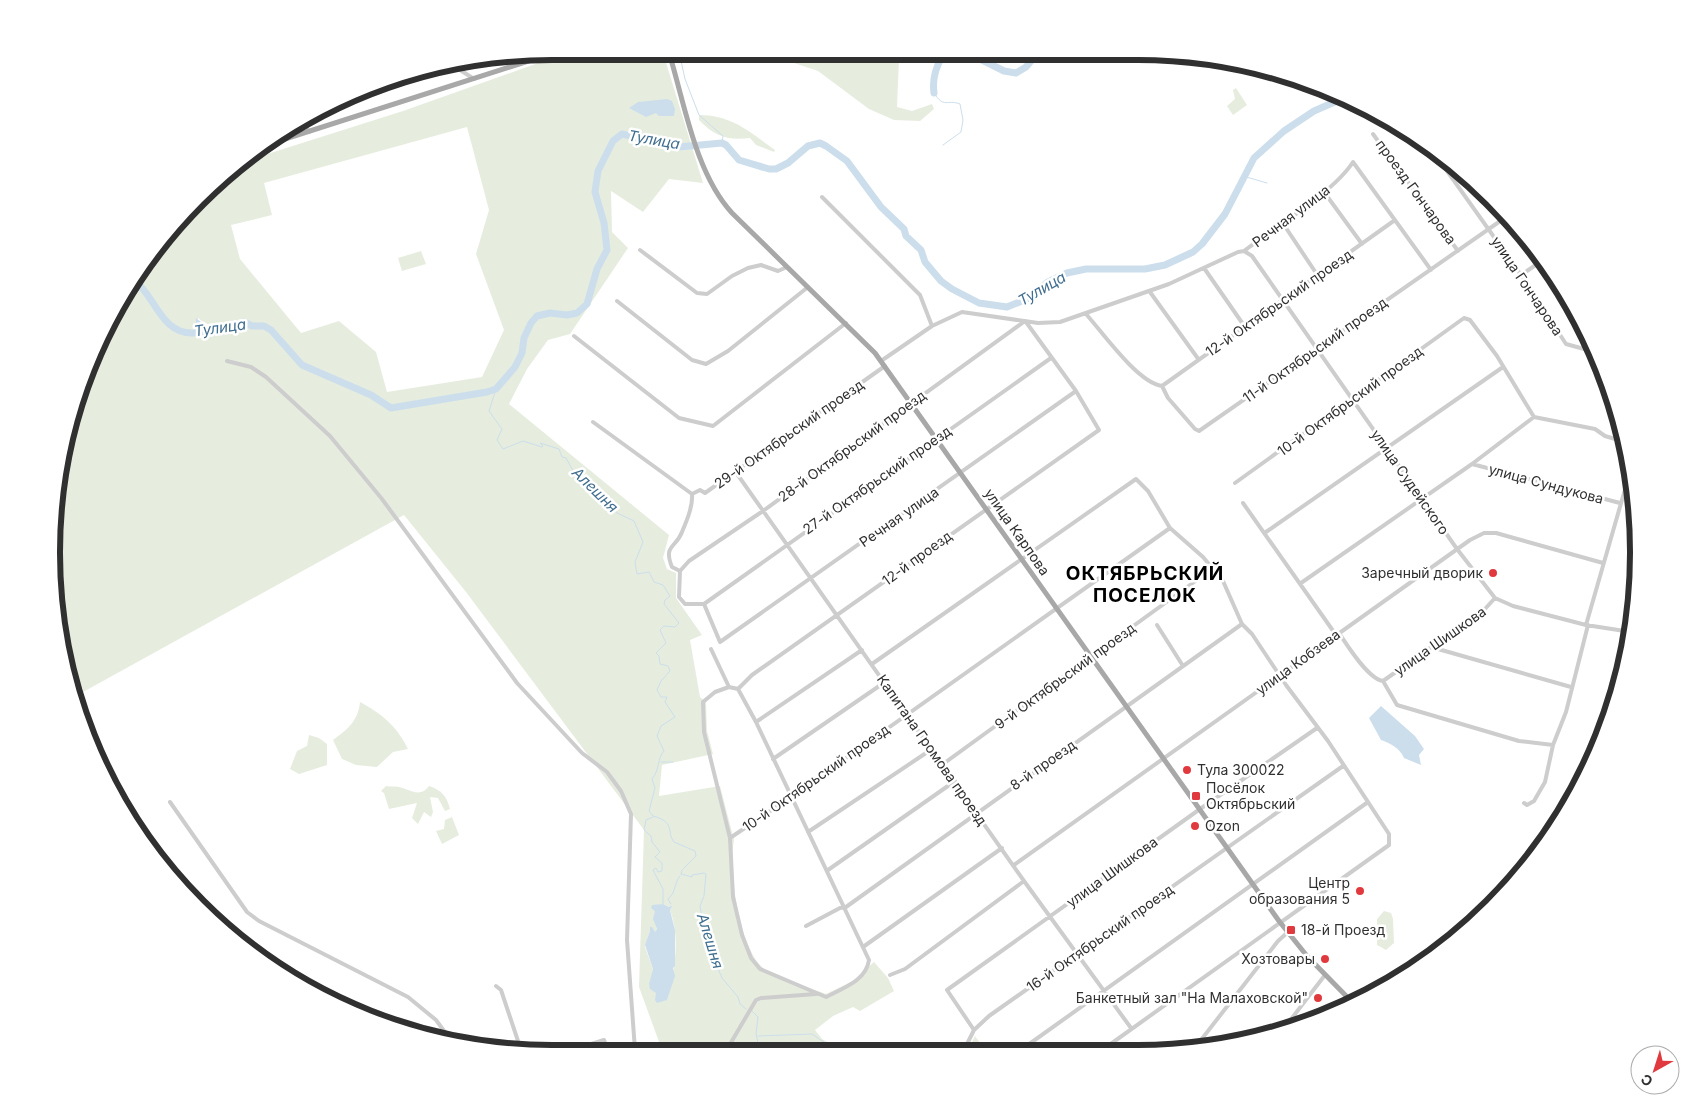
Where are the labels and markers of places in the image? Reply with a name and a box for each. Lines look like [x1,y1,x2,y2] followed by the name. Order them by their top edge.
[1361,564,1483,581] place label: Заречный дворик
[1487,567,1499,579] marker: Заречный дворик
[1197,761,1284,778] place label: Тула 300022
[1181,764,1193,776] marker: Тула 300022
[1206,779,1295,812] place label: Посёлок Октябрьский
[1190,790,1202,802] marker: Посёлок Октябрьский
[1205,817,1240,834] place label: Ozon
[1189,820,1201,832] marker: Ozon
[1249,874,1350,907] place label: Центр образования 5
[1354,885,1366,897] marker: Центр образования 5
[1301,921,1385,938] place label: 18-й Проезд
[1285,924,1297,936] marker: 18-й Проезд
[1241,950,1315,967] place label: Хозтовары
[1319,953,1331,965] marker: Хозтовары
[1076,989,1308,1006] place label: Банкетный зал "На Малаховской"
[1312,992,1324,1004] marker: Банкетный зал "На Малаховской"

